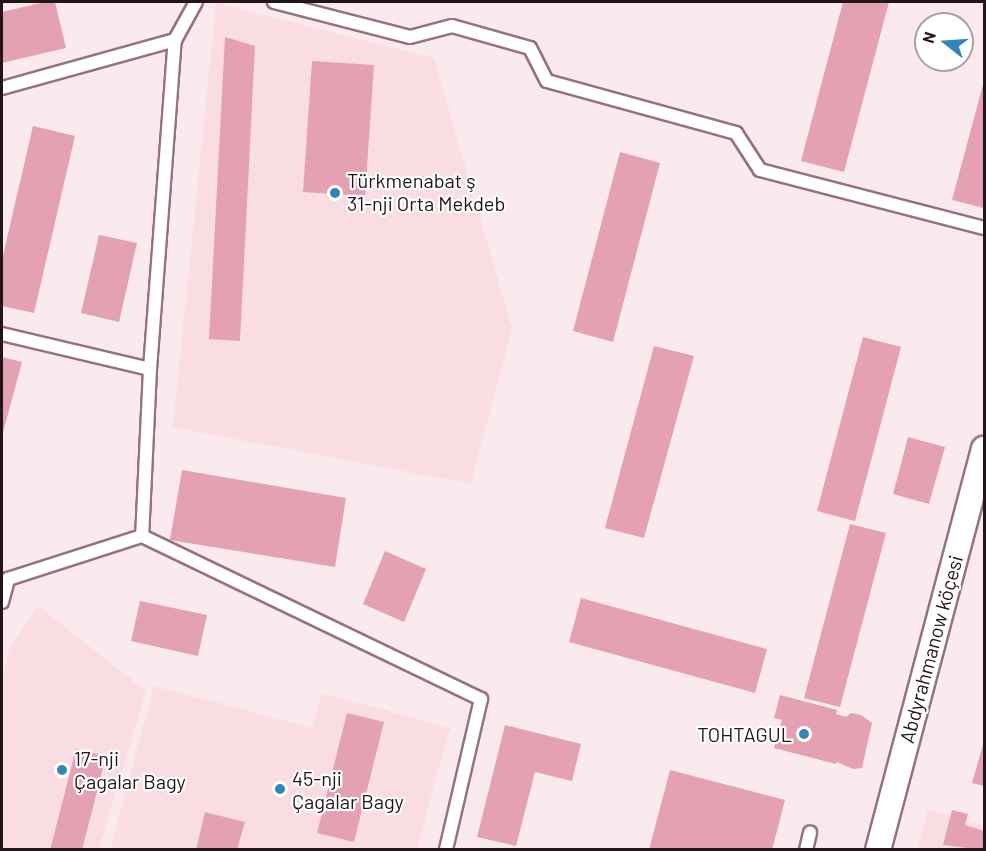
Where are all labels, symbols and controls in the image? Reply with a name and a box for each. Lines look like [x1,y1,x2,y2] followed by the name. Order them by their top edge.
[914,12,974,72] north arrow
[918,29,939,45] text: N
[347,169,505,216] place label: Türkmenabat ş 31-nji Orta Mekdeb
[328,186,342,200] marker: Türkmenabat ş 31-nji Orta Mekdeb
[894,552,968,746] street label: Abdyrahmanow köçesi
[697,722,792,746] place label: TOHTAGUL
[797,727,811,741] marker: TOHTAGUL
[74,746,186,793] place label: 17-nji Çagalar Bagy
[55,763,69,777] marker: 17-nji Çagalar Bagy
[292,766,404,813] place label: 45-nji Çagalar Bagy
[273,782,287,796] marker: 45-nji Çagalar Bagy

